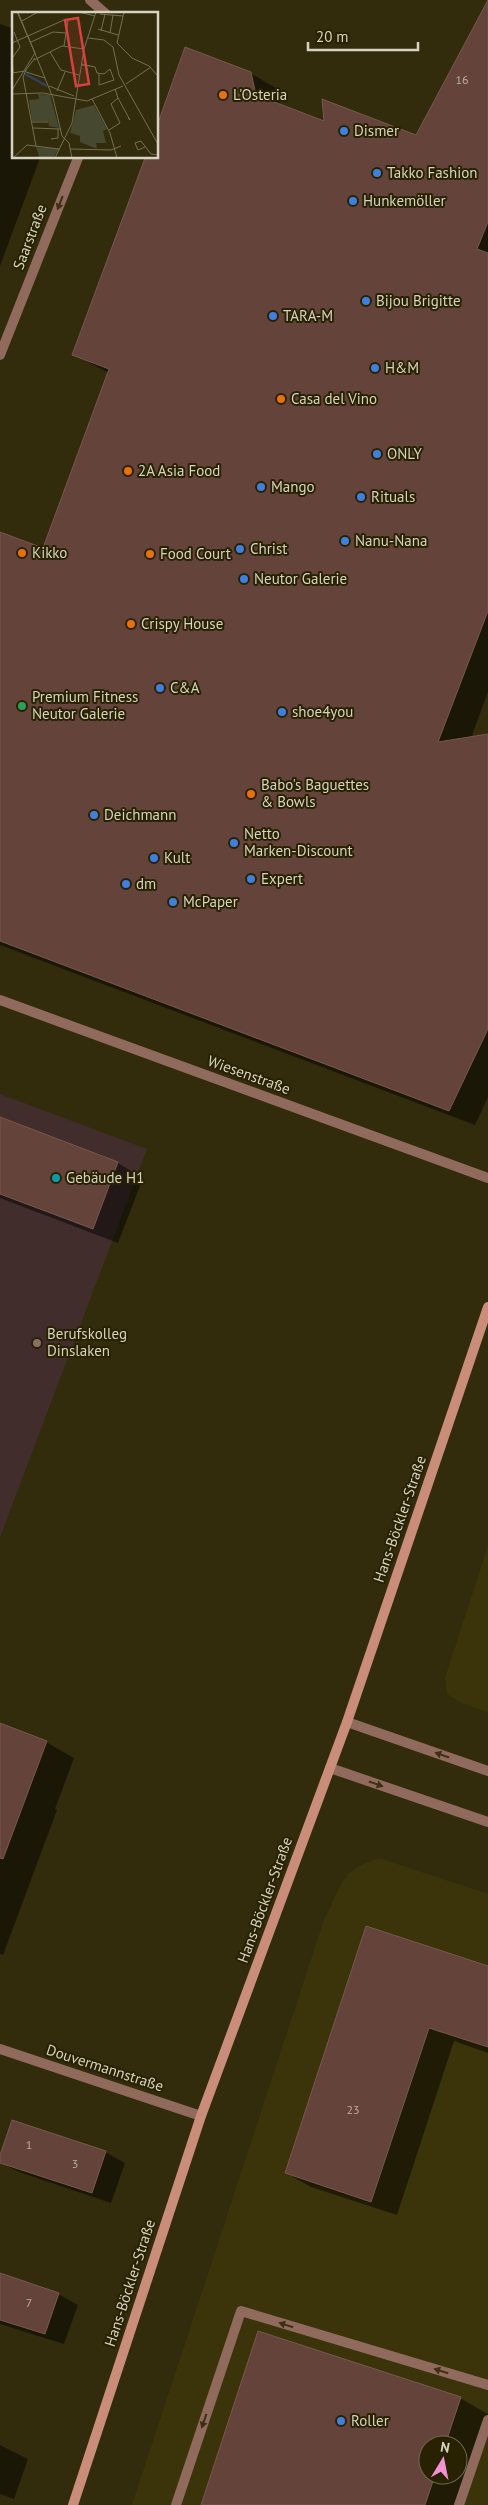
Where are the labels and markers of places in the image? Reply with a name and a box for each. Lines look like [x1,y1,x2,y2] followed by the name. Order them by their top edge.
[233,85,287,104] place label: L'Osteria
[217,89,229,101] marker: L'Osteria
[354,121,399,140] place label: Dismer
[338,125,350,137] marker: Dismer
[387,163,477,182] place label: Takko Fashion
[371,167,383,179] marker: Takko Fashion
[363,191,446,210] place label: Hunkemöller
[347,195,359,207] marker: Hunkemöller
[376,291,461,310] place label: Bijou Brigitte
[360,295,372,307] marker: Bijou Brigitte
[283,306,333,325] place label: TARA-M
[267,310,279,322] marker: TARA-M
[385,358,419,377] place label: H&M
[369,362,381,374] marker: H&M
[291,389,377,408] place label: Casa del Vino
[275,393,287,405] marker: Casa del Vino
[387,444,423,463] place label: ONLY
[371,448,383,460] marker: ONLY
[138,461,220,480] place label: 2A Asia Food
[122,465,134,477] marker: 2A Asia Food
[271,477,315,496] place label: Mango
[255,481,267,493] marker: Mango
[371,487,415,506] place label: Rituals
[355,491,367,503] marker: Rituals
[355,531,427,550] place label: Nanu-Nana
[339,535,351,547] marker: Nanu-Nana
[250,539,287,558] place label: Christ
[32,543,67,562] place label: Kikko
[234,543,246,555] marker: Christ
[160,544,231,563] place label: Food Court
[16,547,28,559] marker: Kikko
[144,548,156,560] marker: Food Court
[254,569,347,588] place label: Neutor Galerie
[238,573,250,585] marker: Neutor Galerie
[141,614,223,633] place label: Crispy House
[125,618,137,630] marker: Crispy House
[170,678,200,697] place label: C&A
[154,682,166,694] marker: C&A
[32,687,138,723] place label: Premium Fitness Neutor Galerie
[16,700,28,712] marker: Premium Fitness Neutor Galerie
[292,702,353,721] place label: shoe4you
[276,706,288,718] marker: shoe4you
[261,775,369,811] place label: Babo's Baguettes & Bowls
[245,788,257,800] marker: Babo's Baguettes & Bowls
[104,805,176,824] place label: Deichmann
[88,809,100,821] marker: Deichmann
[244,824,353,860] place label: Netto Marken-Discount
[228,837,240,849] marker: Netto Marken-Discount
[164,848,190,867] place label: Kult
[148,852,160,864] marker: Kult
[261,869,303,888] place label: Expert
[245,873,257,885] marker: Expert
[136,874,156,893] place label: dm
[120,878,132,890] marker: dm
[183,892,238,911] place label: McPaper
[167,896,179,908] marker: McPaper
[66,1168,144,1187] place label: Gebäude H1
[50,1172,62,1184] marker: Gebäude H1
[47,1324,127,1360] place label: Berufskolleg Dinslaken
[31,1337,43,1349] marker: Berufskolleg Dinslaken
[351,2411,389,2430] place label: Roller
[335,2415,347,2427] marker: Roller

